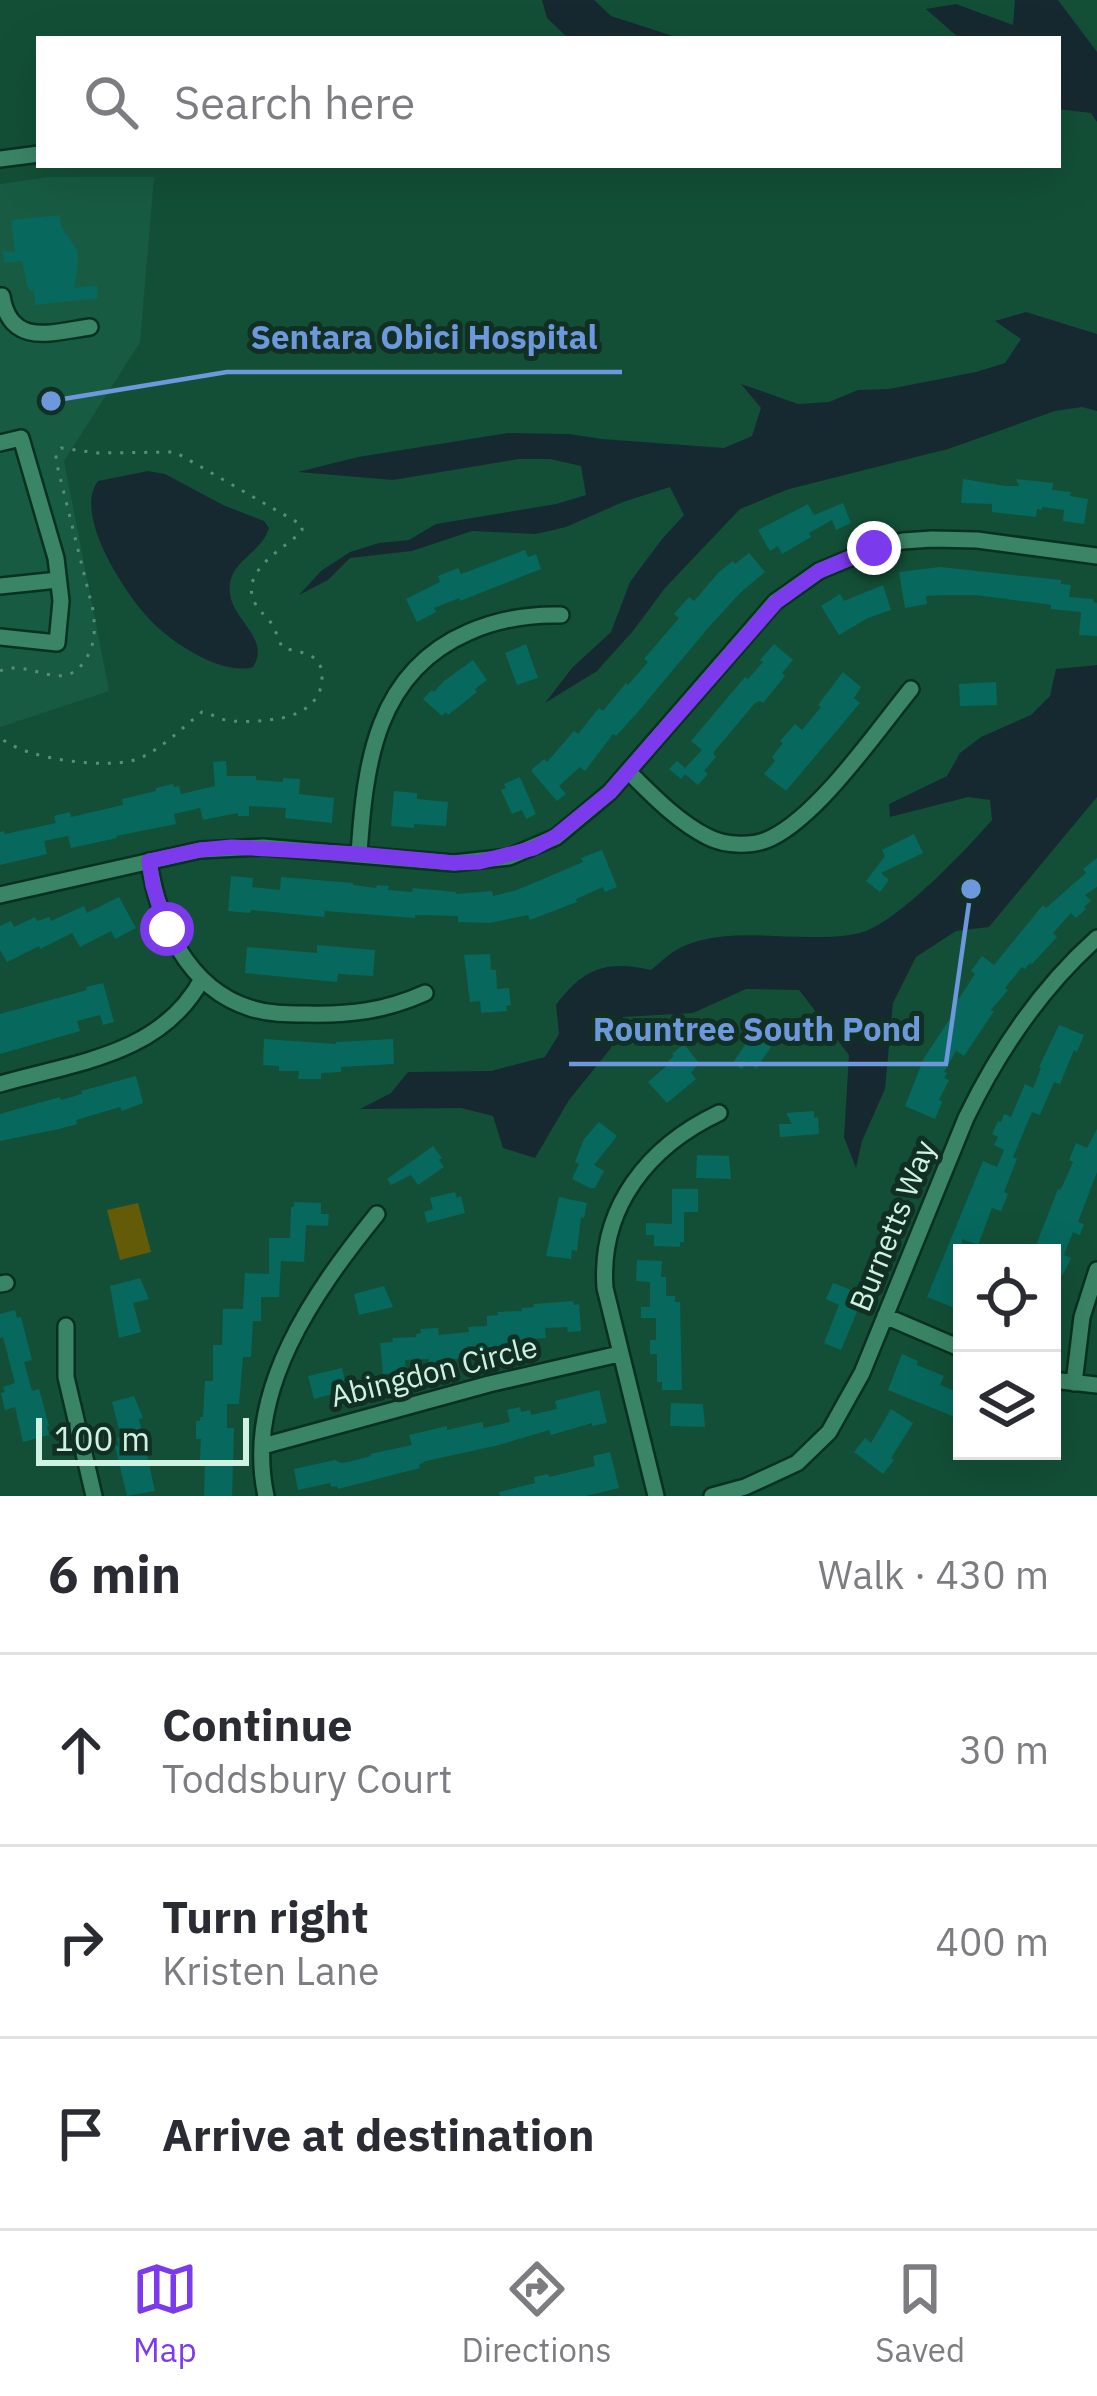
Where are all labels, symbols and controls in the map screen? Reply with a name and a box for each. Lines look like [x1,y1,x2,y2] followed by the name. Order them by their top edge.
[36,36,1061,168] search box
[78,69,144,135] icon: search
[174,73,415,131] text: Search here
[227,303,622,372] callout: Sentara Obici Hospital
[250,315,598,358] text: Sentara Obici Hospital
[847,521,901,575] route end
[140,902,194,956] route start
[569,995,946,1064] callout: Rountree South Pond
[593,1007,921,1050] text: Rountree South Pond
[840,1134,944,1317] street label: Burnetts Way
[953,1244,1061,1460] map controls
[953,1244,1061,1352] button: locate
[326,1326,541,1415] street label: Abingdon Circle
[953,1352,1061,1460] button: layers
[36,1412,249,1465] scale bar
[54,1417,150,1460] text: 100 m
[48,1541,181,1607] text: 6 min
[818,1549,1049,1600] text: Walk · 430 m
[162,1695,353,1753] text: Continue
[48,1717,114,1783] icon: ahead
[959,1724,1049,1775] text: 30 m
[162,1753,452,1804] text: Toddsbury Court
[162,1887,369,1945] text: Turn right
[48,1909,114,1975] icon: right
[936,1916,1049,1967] text: 400 m
[162,1945,379,1996] text: Kristen Lane
[48,2101,114,2167] icon: arrive
[162,2105,595,2163] text: Arrive at destination
[132,2256,198,2371] tab: Map
[462,2256,612,2371] tab: Directions
[875,2256,965,2371] tab: Saved

